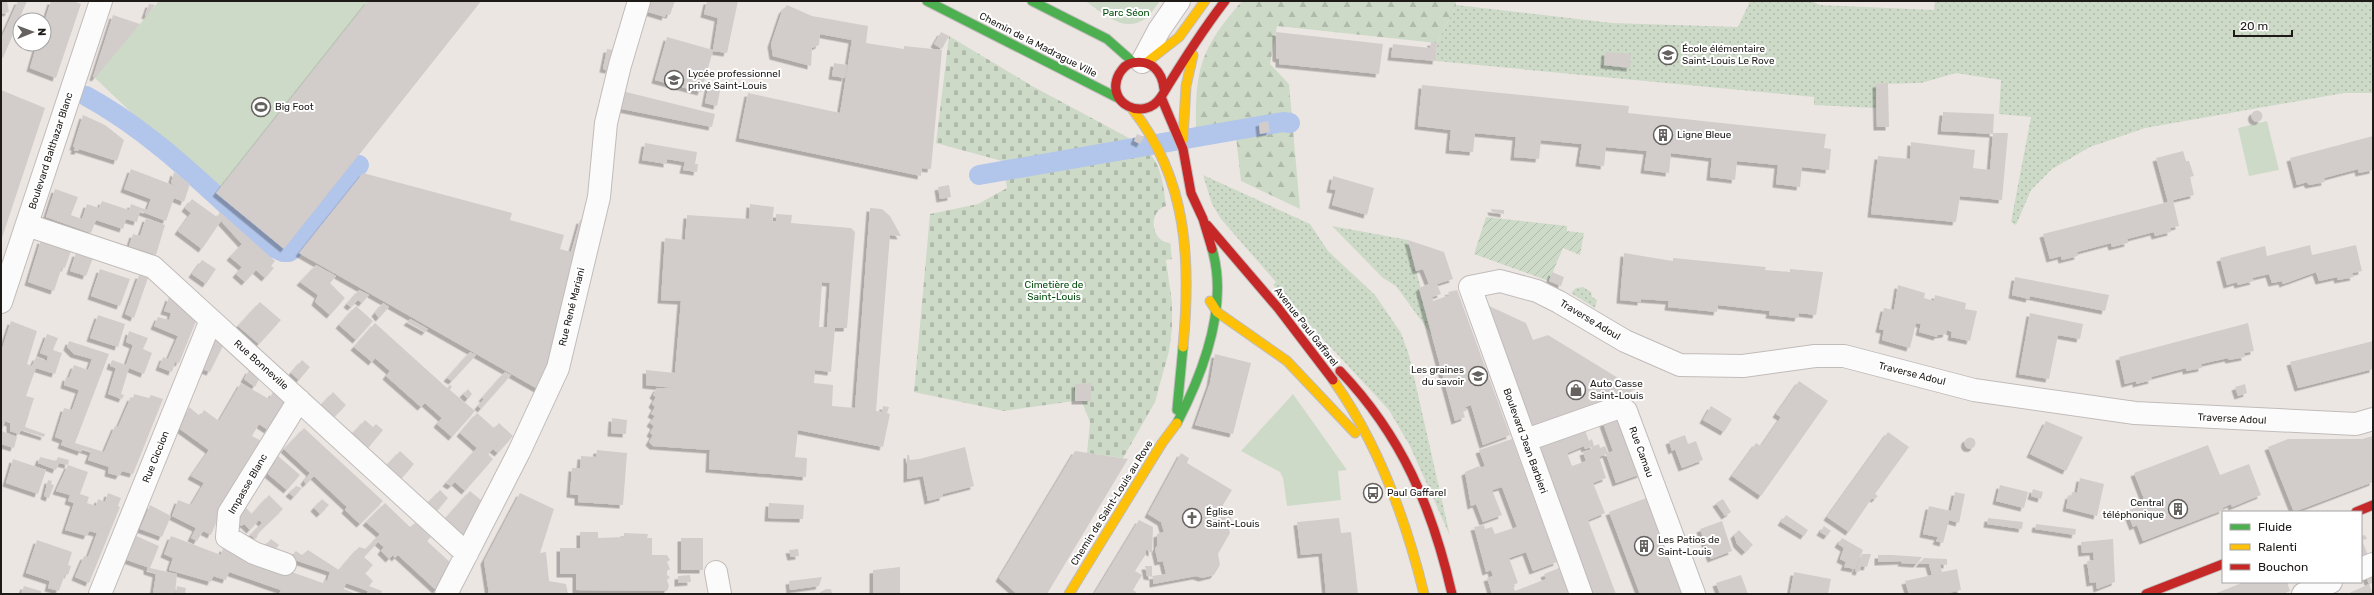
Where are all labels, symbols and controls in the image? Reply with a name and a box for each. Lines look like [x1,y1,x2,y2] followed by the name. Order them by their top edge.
[1102,7,1150,19] park label: Parc Séon
[977,10,1099,80] street label: Chemin de la Madrague Ville
[12,12,52,52] north arrow
[2234,12,2292,38] scale bar
[2240,19,2268,33] text: 20 m
[35,28,48,36] text: N
[1682,43,1775,67] place label: École élémentaire Saint-Louis Le Rove
[1657,44,1679,66] school or university icon: École élémentaire Saint-Louis Le Rove
[688,68,780,92] place label: Lycée professionnel privé Saint-Louis
[663,69,685,91] school or university icon: Lycée professionnel privé Saint-Louis
[26,91,76,211] street label: Boulevard Balthazar Blanc
[250,96,272,118] sports icon: Big Foot
[275,101,314,113] place label: Big Foot
[1652,124,1674,146] building icon: Ligne Bleue
[1677,129,1732,141] place label: Ligne Bleue
[556,266,588,348] street label: Rue René Mariani
[1025,279,1084,303] park label: Cimetière de Saint-Louis
[1272,285,1340,369] street label: Avenue Paul Gaffarel
[1558,297,1622,343] street label: Traverse Adoul
[231,337,291,393] street label: Rue Bonneville
[1877,360,1947,388] street label: Traverse Adoul
[1411,364,1464,388] place label: Les graines du savoir
[1467,365,1489,387] school or university icon: Les graines du savoir
[1590,378,1644,402] place label: Auto Casse Saint-Louis
[1565,379,1587,401] shop icon: Auto Casse Saint-Louis
[1500,387,1550,495] street label: Boulevard Jean Barbieri
[2197,411,2267,427] street label: Traverse Adoul
[1626,425,1656,479] street label: Rue Camau
[140,429,172,485] street label: Rue Ciccion
[1068,438,1156,568] street label: Chemin de Saint-Louis au Rove
[226,451,270,516] street label: Impasse Blanc
[1362,482,1384,504] bus stop icon: Paul Gaffarel
[1387,487,1446,499] place label: Paul Gaffarel
[2103,497,2164,521] place label: Central téléphonique
[2167,498,2189,520] building icon: Central téléphonique
[1206,506,1260,530] place label: Église Saint-Louis
[1181,507,1203,529] church icon: Église Saint-Louis
[2222,511,2362,583] legend
[2258,520,2292,534] text: Fluide
[1658,534,1720,558] place label: Les Patios de Saint-Louis
[1633,535,1655,557] building icon: Les Patios de Saint-Louis
[2258,540,2297,554] text: Ralenti
[2258,560,2308,574] text: Bouchon

